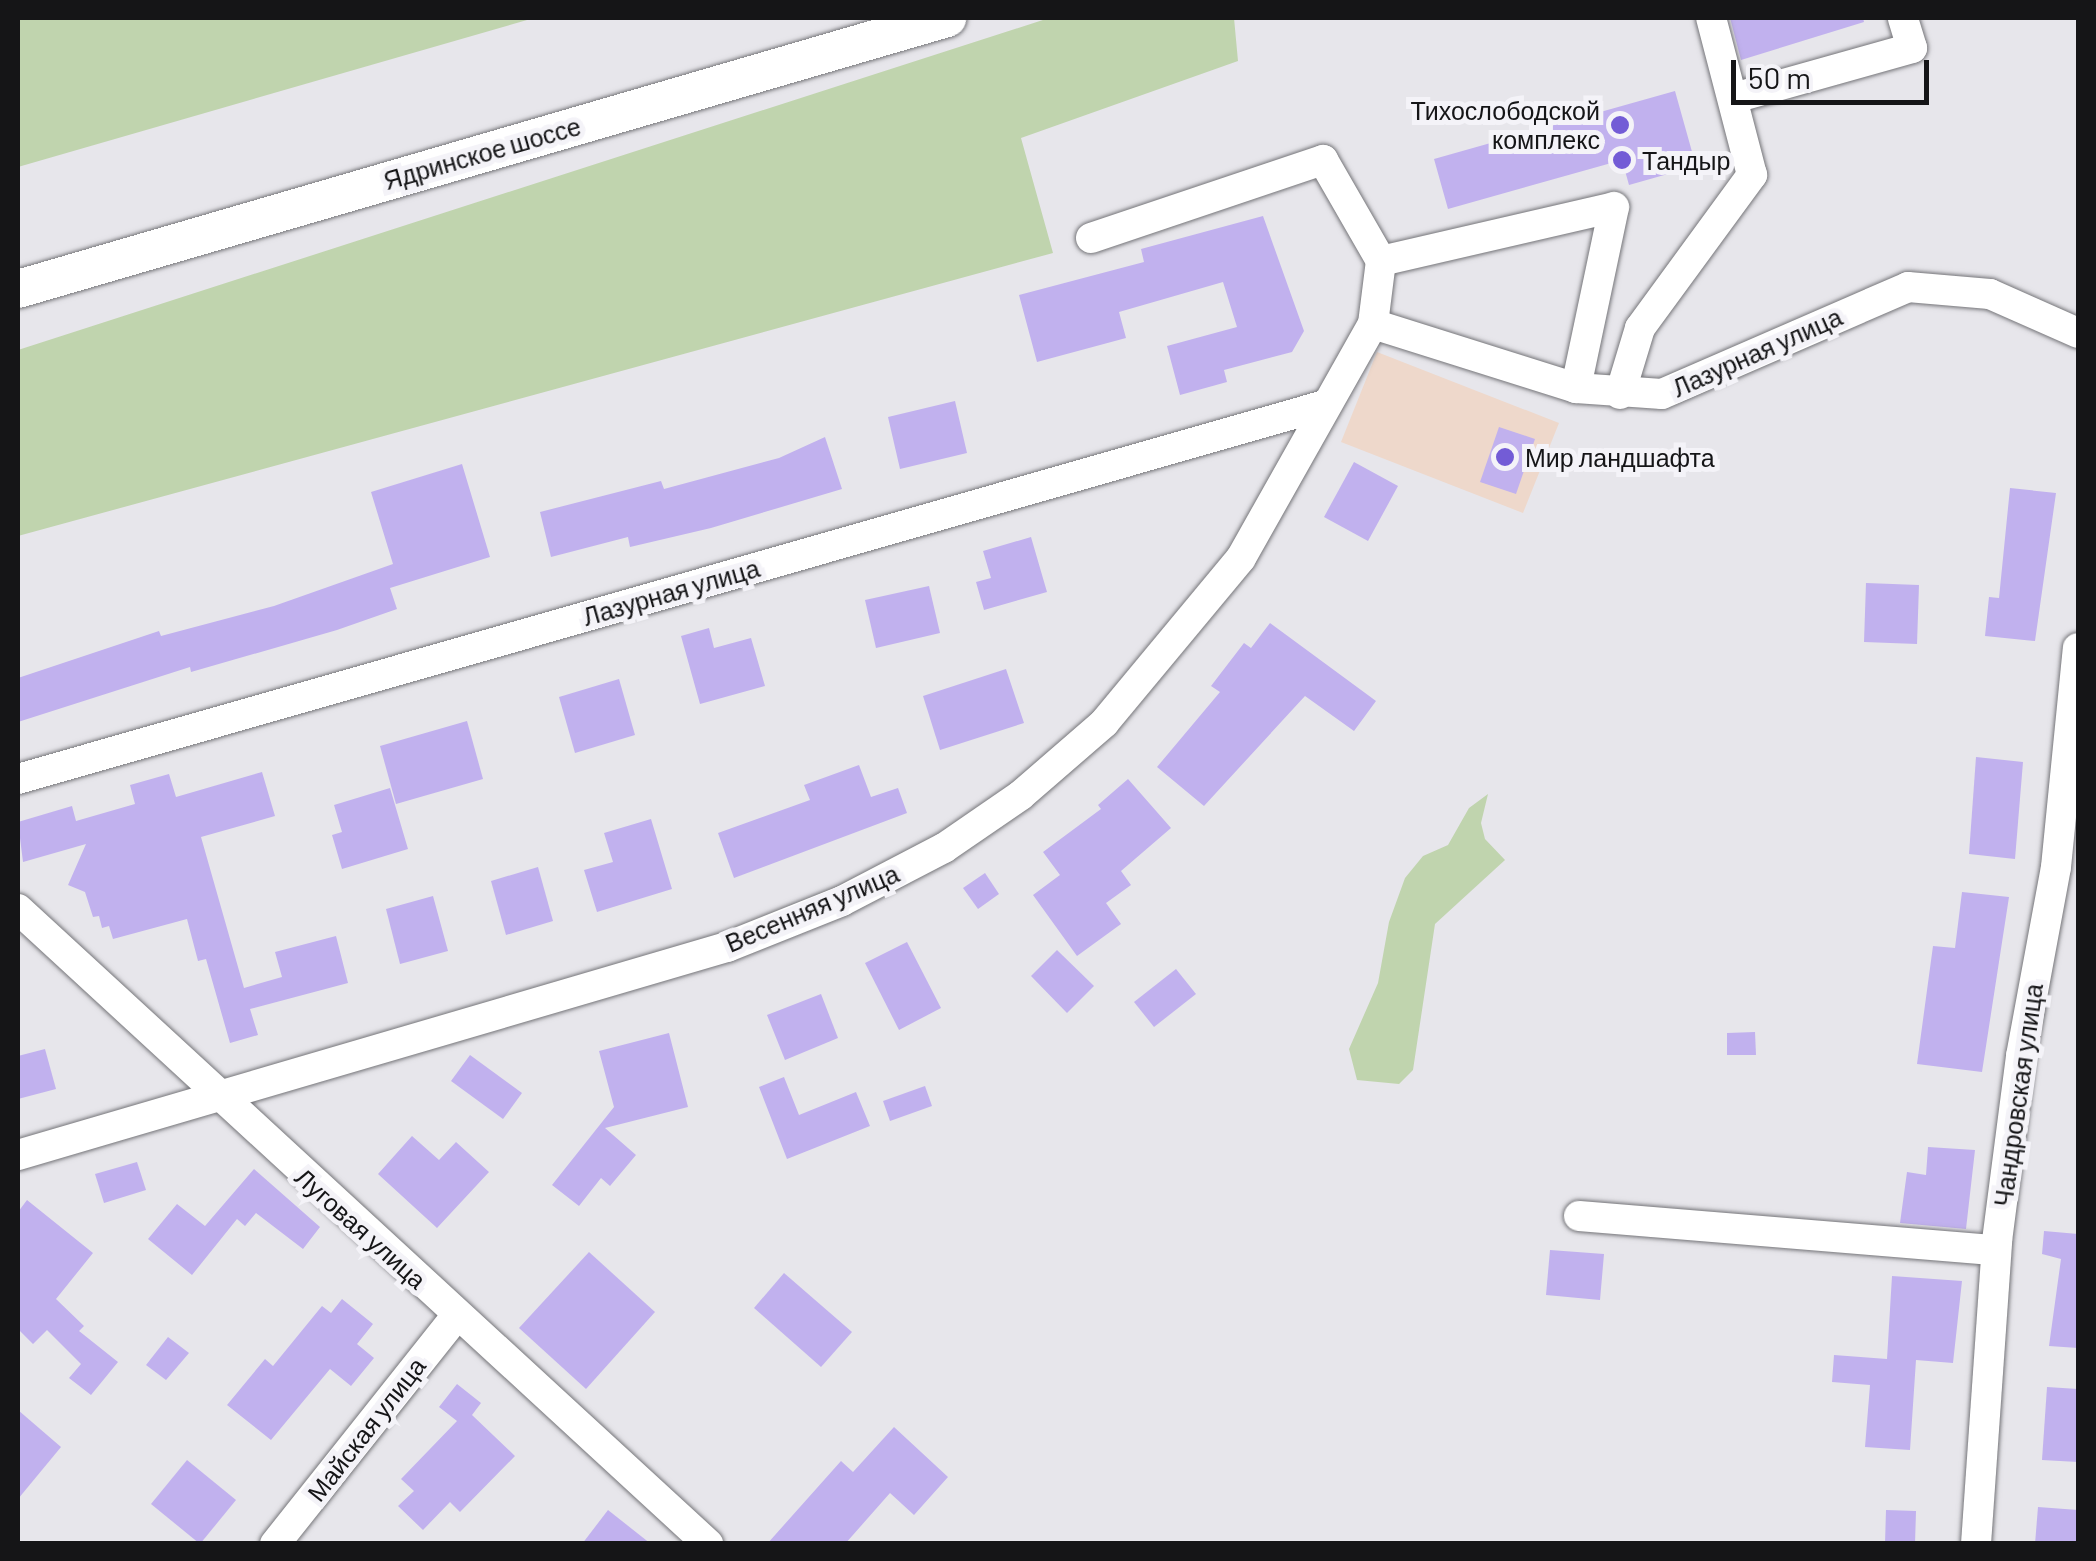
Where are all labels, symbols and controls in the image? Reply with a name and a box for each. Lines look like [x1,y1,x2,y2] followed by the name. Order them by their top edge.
[1736,40,1934,102] scale bar
[1748,59,1811,95] text: 50 m
[1411,96,1600,155] place label: Тихослободской комплекс
[380,111,584,195] street label: Ядринское шоссе
[1609,114,1631,136] marker: Тихослободской комплекс
[1642,145,1730,175] place label: Тандыр
[1611,149,1633,171] marker: Тандыр
[1668,301,1846,403] street label: Лазурная улица
[1525,442,1715,472] place label: Мир ландшафта
[1494,446,1516,468] marker: Мир ландшафта
[579,552,763,632] street label: Лазурная улица
[721,858,903,958] street label: Весенняя улица
[1987,982,2049,1208] street label: Чандровская улица
[289,1161,433,1295] street label: Луговая улица
[301,1351,431,1507] street label: Майская улица

